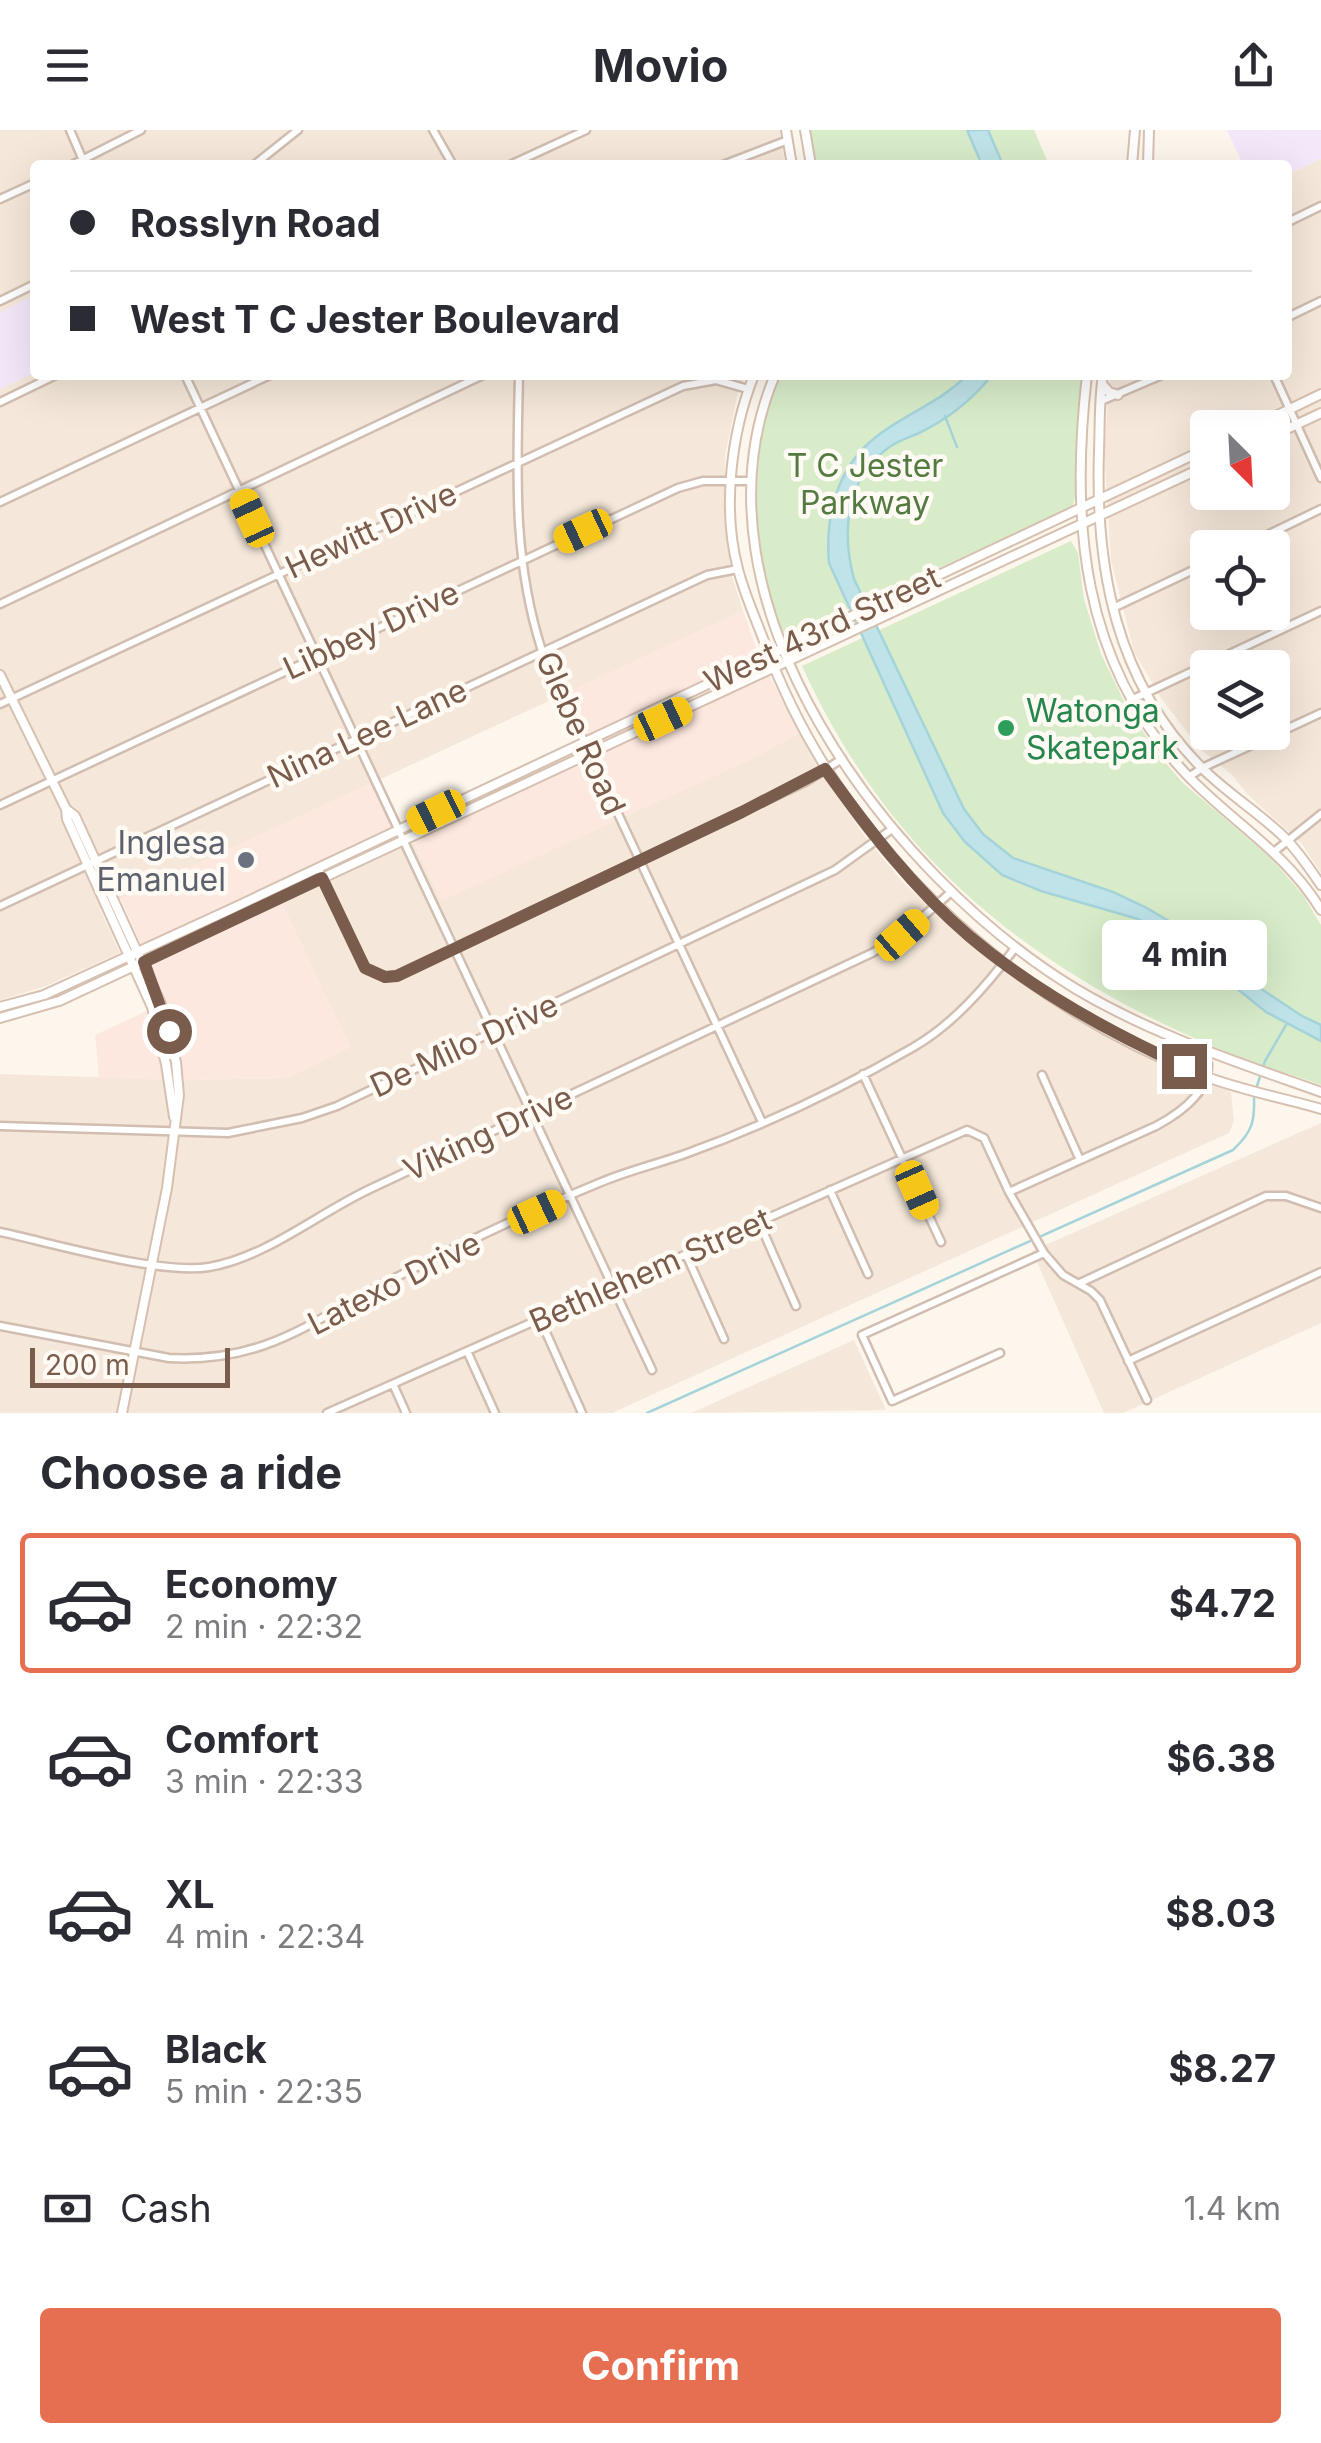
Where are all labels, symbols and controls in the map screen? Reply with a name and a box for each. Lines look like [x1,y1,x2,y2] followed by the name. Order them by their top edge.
[40,38,95,93] icon: menu
[593,38,728,93] text: Movio
[1226,38,1281,93] icon: share
[130,200,381,246] text: Rosslyn Road
[130,296,620,342] text: West T C Jester Boulevard
[1190,410,1290,510] north arrow
[1190,410,1290,750] map controls
[787,446,943,522] park label: T C Jester Parkway
[279,473,463,587] street label: Hewitt Drive
[226,484,278,552] car
[549,505,617,557] car
[1190,530,1290,630] button: locate
[698,557,946,701] street label: West 43rd Street
[277,572,465,688] street label: Libbey Drive
[528,645,634,821] street label: Glebe Road
[1190,650,1290,750] button: layers
[261,670,473,796] street label: Nina Lee Lane
[1026,691,1179,767] place label: Watonga Skatepark
[629,693,697,745] car
[995,717,1017,739] marker: Watonga Skatepark
[402,785,470,839] car
[97,823,226,899] place label: Inglesa Emanuel
[235,849,257,871] marker: Inglesa Emanuel
[870,904,934,966] car
[1102,921,1266,991] callout: 4 min
[1141,935,1228,974] text: 4 min
[364,984,564,1106] street label: De Milo Drive
[147,1009,192,1054] route start
[1162,1044,1207,1089] route end
[397,1077,579,1189] street label: Viking Drive
[891,1156,943,1224] car
[503,1186,571,1238] car
[523,1199,777,1341] street label: Bethlehem Street
[301,1223,487,1343] street label: Latexo Drive
[30,1343,230,1388] scale bar
[45,1348,130,1382] text: 200 m
[40,1445,342,1500] text: Choose a ride
[45,1558,135,1648] icon: car
[165,1561,338,1607] text: Economy
[1169,1580,1276,1626] text: $4.72
[165,1607,363,1646] text: 2 min · 22:32
[45,1713,135,1803] icon: car
[165,1716,319,1762] text: Comfort
[1166,1735,1276,1781] text: $6.38
[165,1762,363,1801] text: 3 min · 22:33
[45,1868,135,1958] icon: car
[165,1871,215,1917] text: XL
[1165,1890,1276,1936] text: $8.03
[165,1917,365,1956] text: 4 min · 22:34
[45,2023,135,2113] icon: car
[165,2026,267,2072] text: Black
[1168,2045,1276,2091] text: $8.27
[165,2072,363,2111] text: 5 min · 22:35
[40,2181,95,2236] icon: cash
[120,2185,212,2231] text: Cash
[1184,2189,1281,2228] text: 1.4 km
[40,2308,1281,2423] button: Confirm

